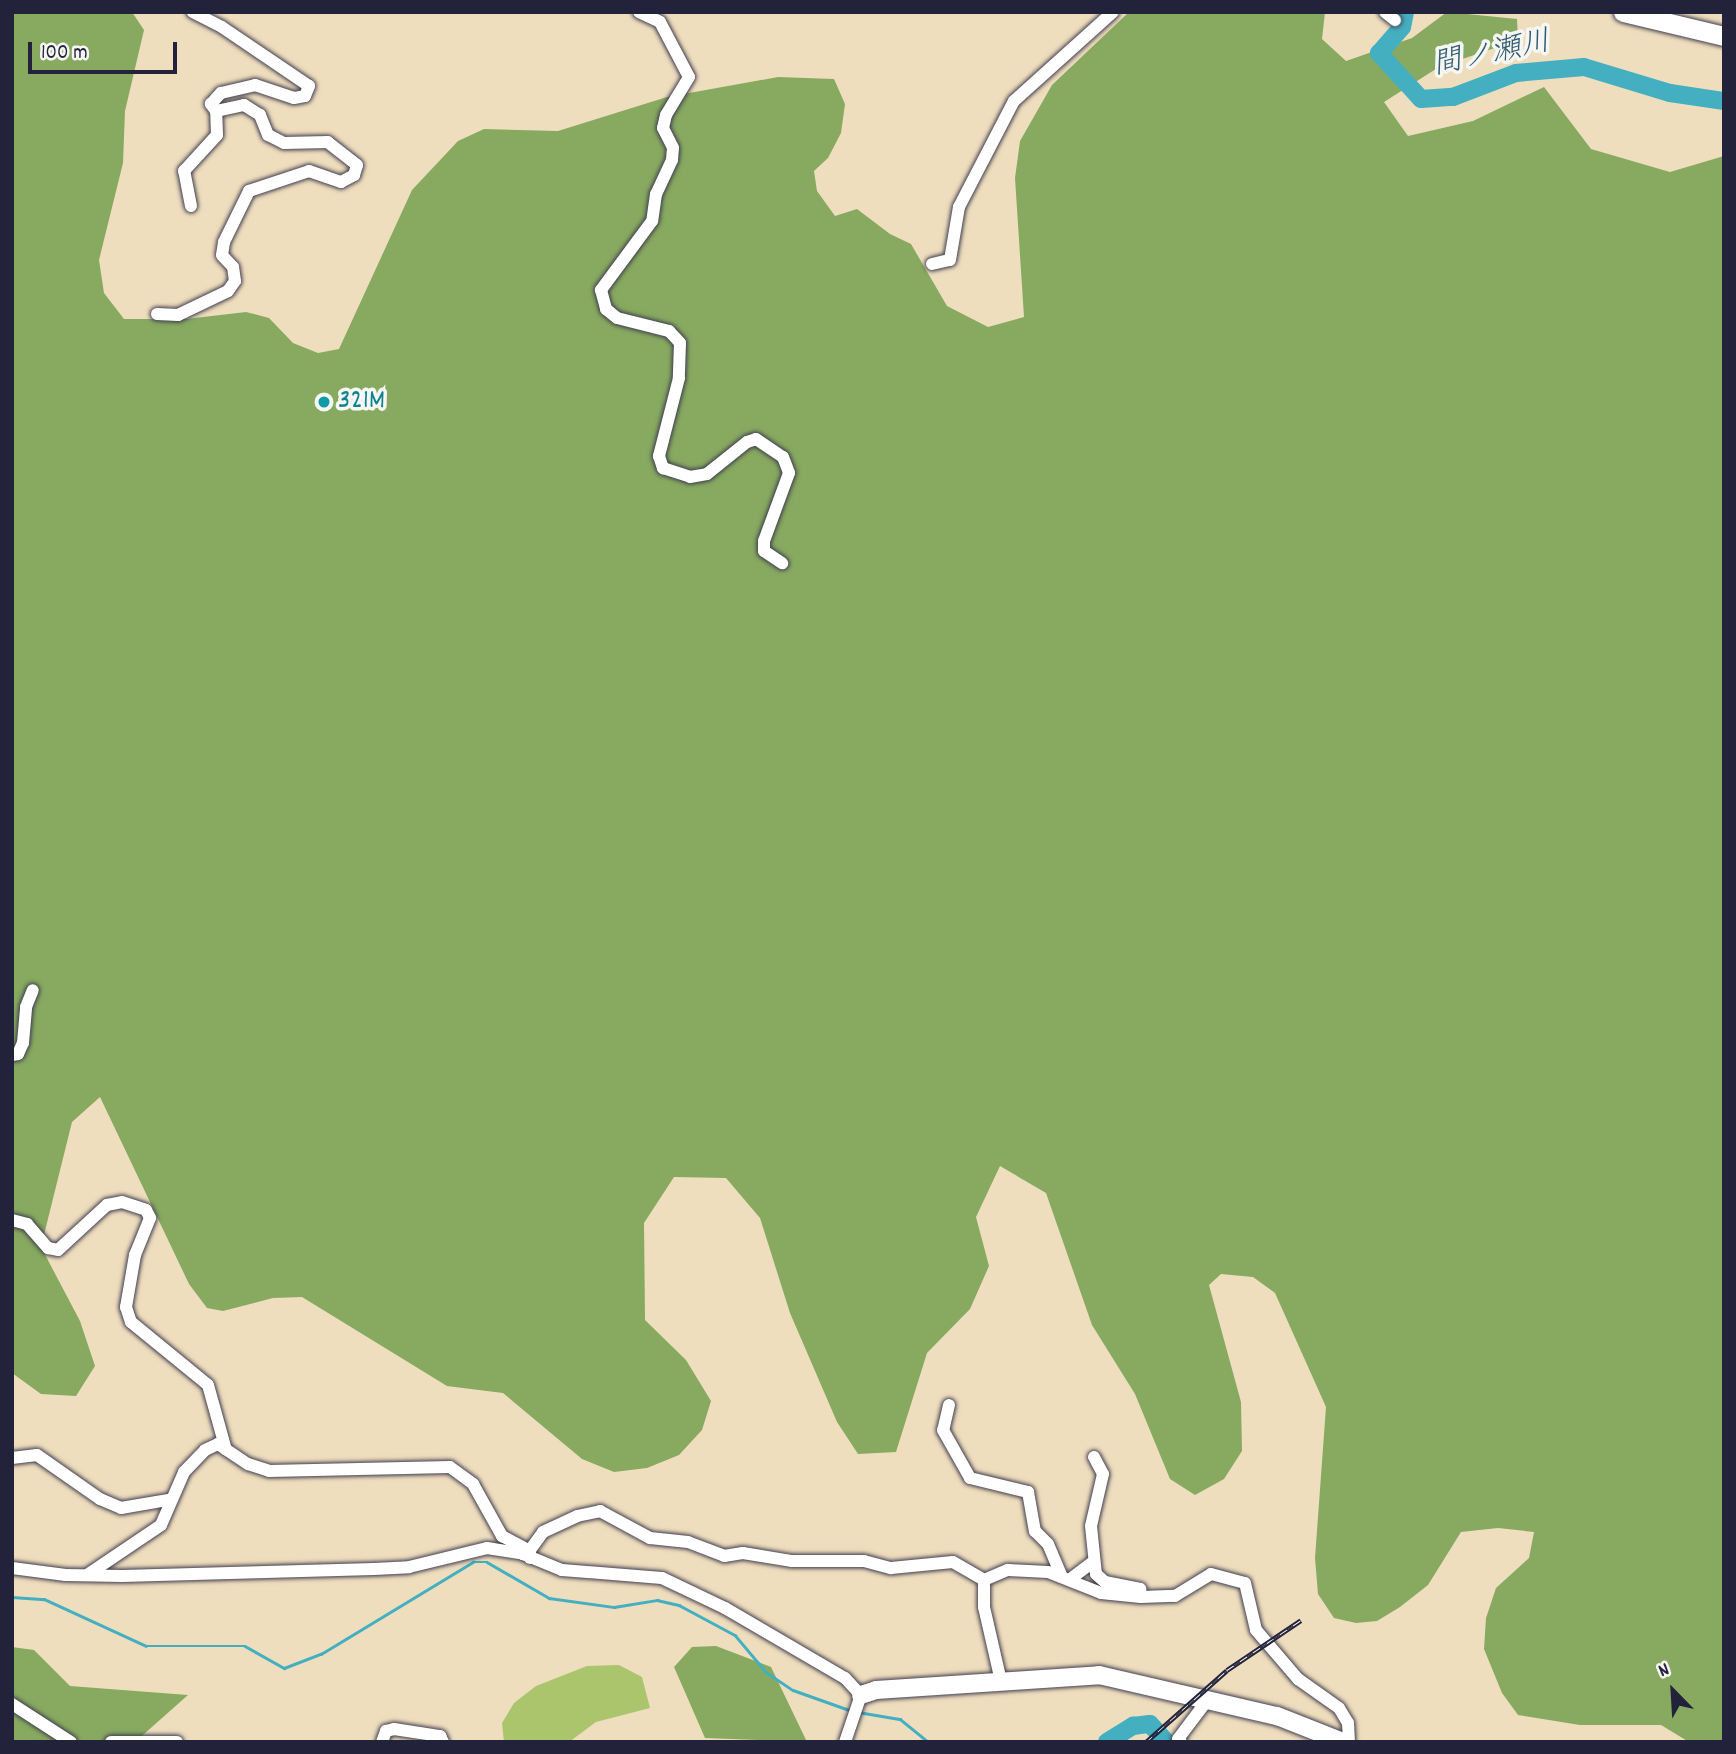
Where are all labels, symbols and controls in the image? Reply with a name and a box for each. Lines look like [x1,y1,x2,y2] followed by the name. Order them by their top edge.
[1430,26,1554,86] water label: 間ノ瀬川
[32,28,180,72] scale bar
[41,39,88,69] text: 100 m
[338,385,385,419] place label: 321M
[316,394,332,410] marker: 321M
[1638,1656,1708,1726] north arrow
[1654,1657,1674,1686] text: N

